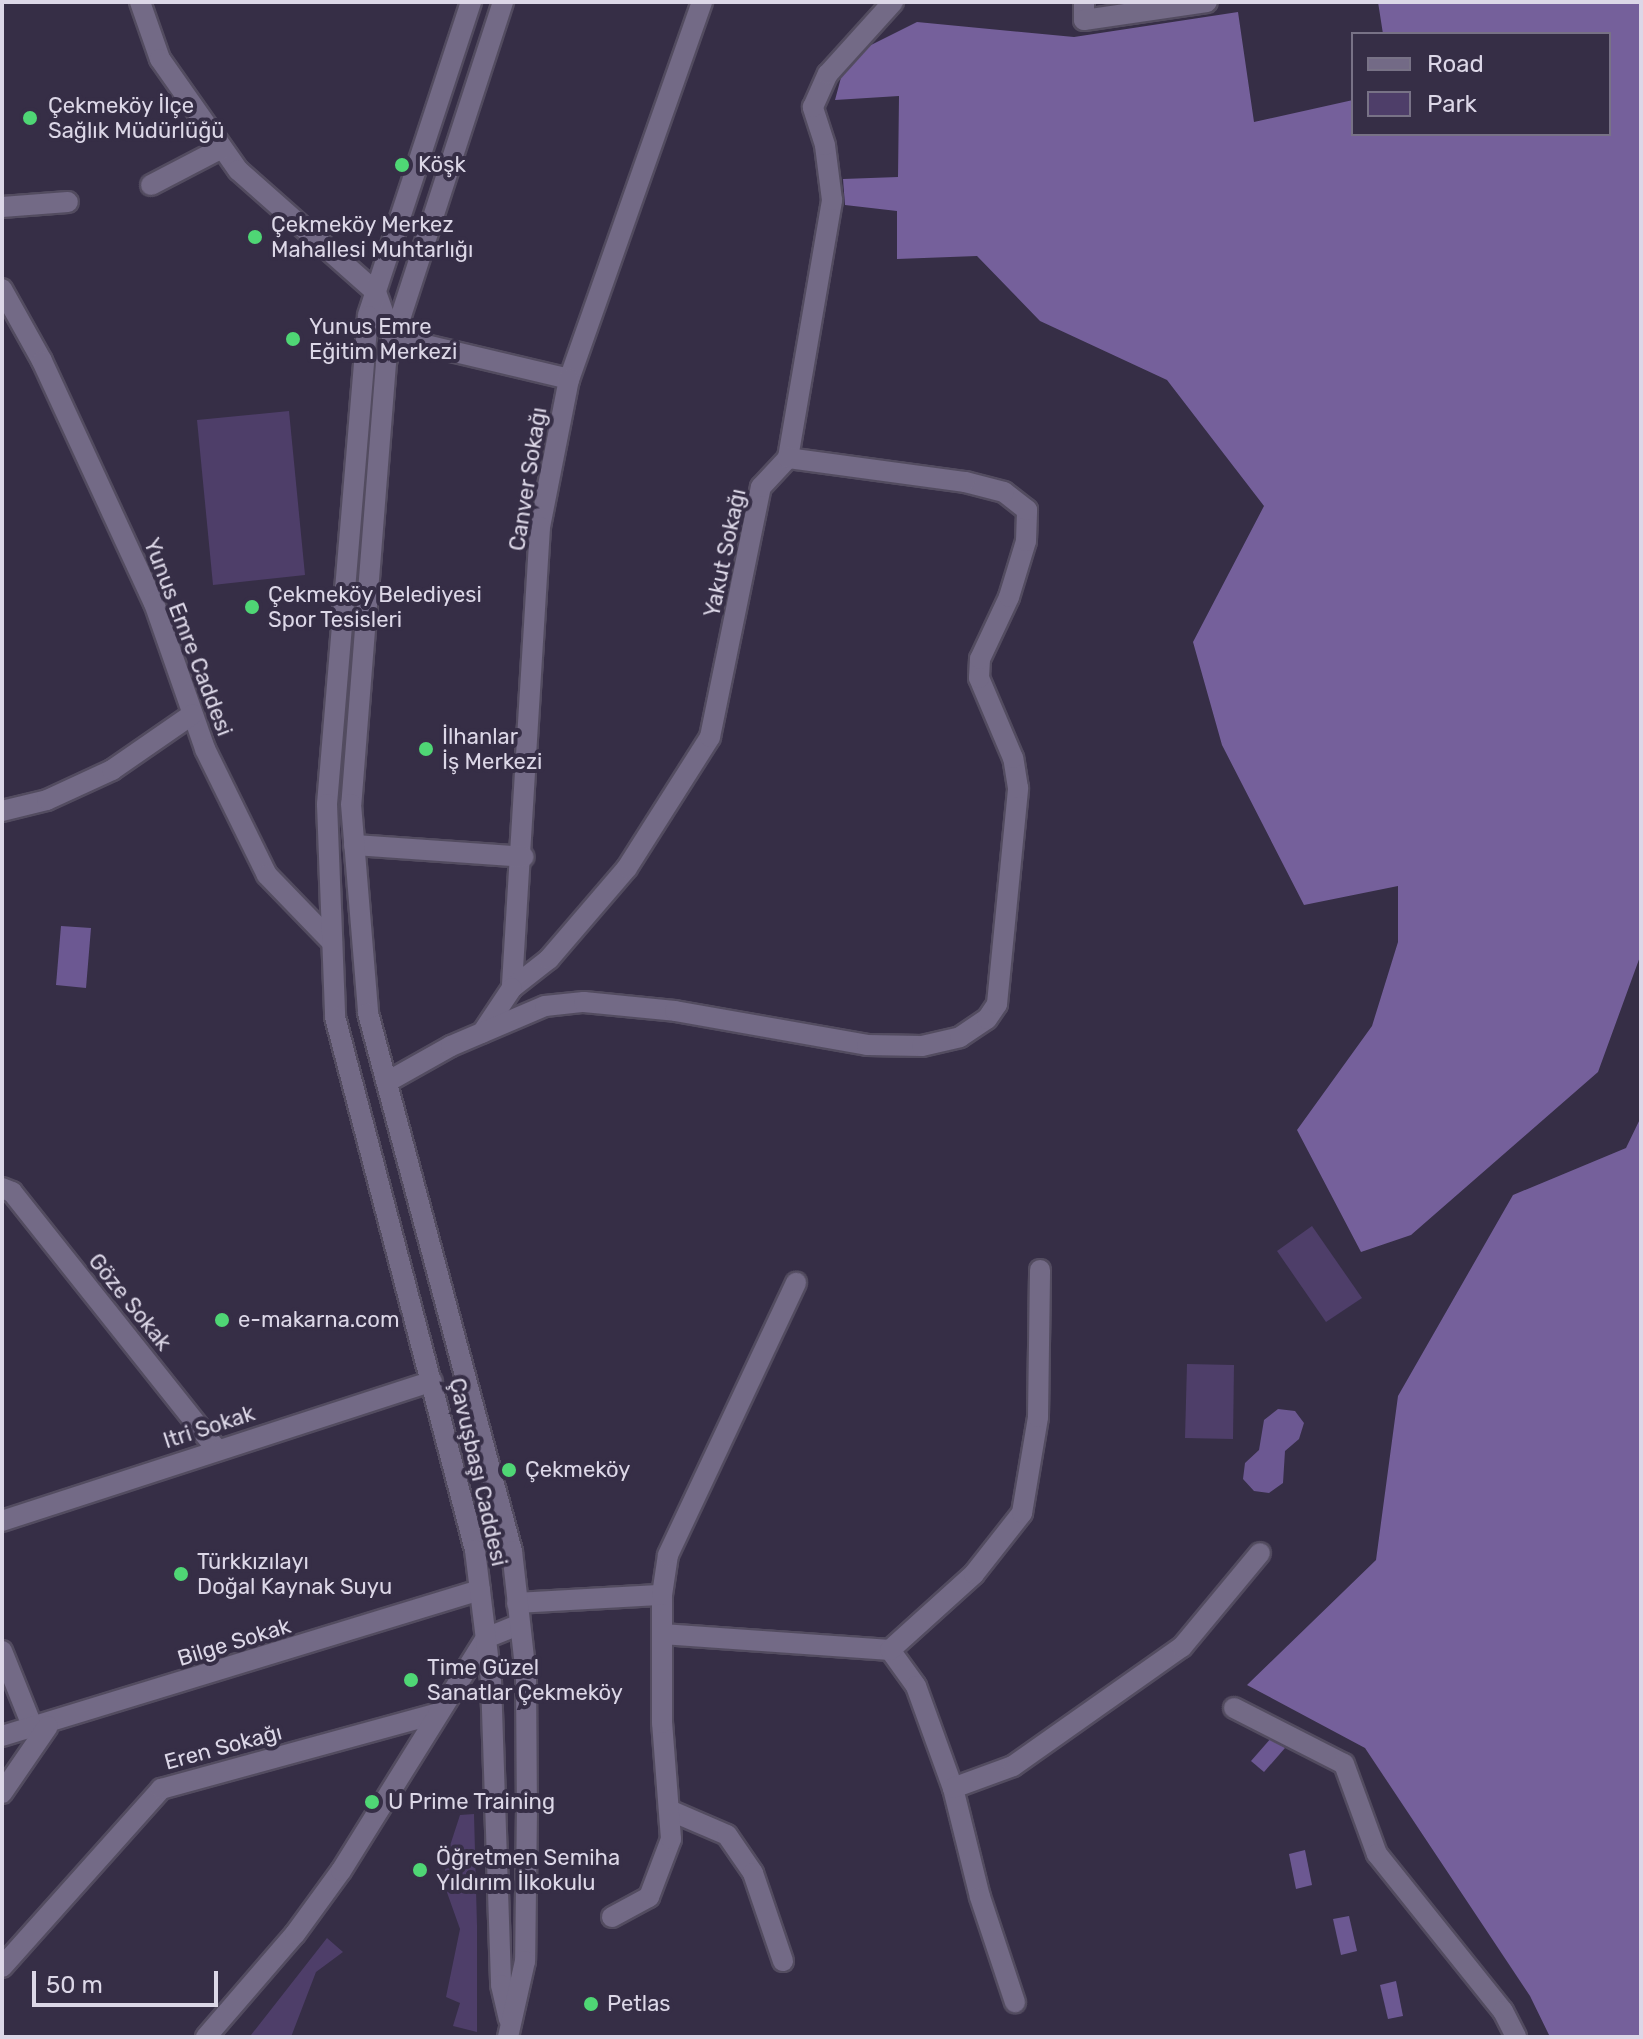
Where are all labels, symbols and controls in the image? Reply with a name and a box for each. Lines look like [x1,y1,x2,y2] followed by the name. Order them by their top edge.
[1351,32,1611,136] legend
[1427,50,1484,78] text: Road
[1427,90,1477,118] text: Park
[48,92,225,144] place label: Çekmeköy İlçe Sağlık Müdürlüğü
[19,107,41,129] marker: Çekmeköy İlçe Sağlık Müdürlüğü
[418,152,466,178] place label: Köşk
[393,156,411,174] marker: Köşk
[271,211,473,262] place label: Çekmeköy Merkez Mahallesi Muhtarlığı
[246,228,264,246] marker: Çekmeköy Merkez Mahallesi Muhtarlığı
[309,313,457,364] place label: Yunus Emre Eğitim Merkezi
[284,330,302,348] marker: Yunus Emre Eğitim Merkezi
[504,405,552,553] street label: Canver Sokağı
[698,486,752,620] street label: Yakut Sokağı
[138,534,238,740] street label: Yunus Emre Caddesi
[268,581,482,632] place label: Çekmeköy Belediyesi Spor Tesisleri
[243,598,261,616] marker: Çekmeköy Belediyesi Spor Tesisleri
[442,723,542,774] place label: İlhanlar İş Merkezi
[417,740,435,758] marker: İlhanlar İş Merkezi
[83,1248,177,1356] street label: Göze Sokak
[238,1307,399,1333] place label: e-makarna.com
[213,1311,231,1329] marker: e-makarna.com
[444,1375,512,1569] street label: Çavuşbaşı Caddesi
[160,1400,258,1454] street label: Itri Sokak
[525,1457,630,1483] place label: Çekmeköy
[500,1461,518,1479] marker: Çekmeköy
[197,1548,392,1600] place label: Türkkızılayı Doğal Kaynak Suyu
[172,1565,190,1583] marker: Türkkızılayı Doğal Kaynak Suyu
[174,1612,294,1672] street label: Bilge Sokak
[427,1654,623,1706] place label: Time Güzel Sanatlar Çekmeköy
[402,1671,420,1689] marker: Time Güzel Sanatlar Çekmeköy
[161,1719,285,1775] street label: Eren Sokağı
[388,1789,556,1815] place label: U Prime Training
[363,1793,381,1811] marker: U Prime Training
[436,1844,620,1896] place label: Öğretmen Semiha Yıldırım İlkokulu
[411,1861,429,1879] marker: Öğretmen Semiha Yıldırım İlkokulu
[36,1955,222,2005] scale bar
[46,1971,103,1999] text: 50 m
[607,1991,671,2017] place label: Petlas
[582,1995,600,2013] marker: Petlas

